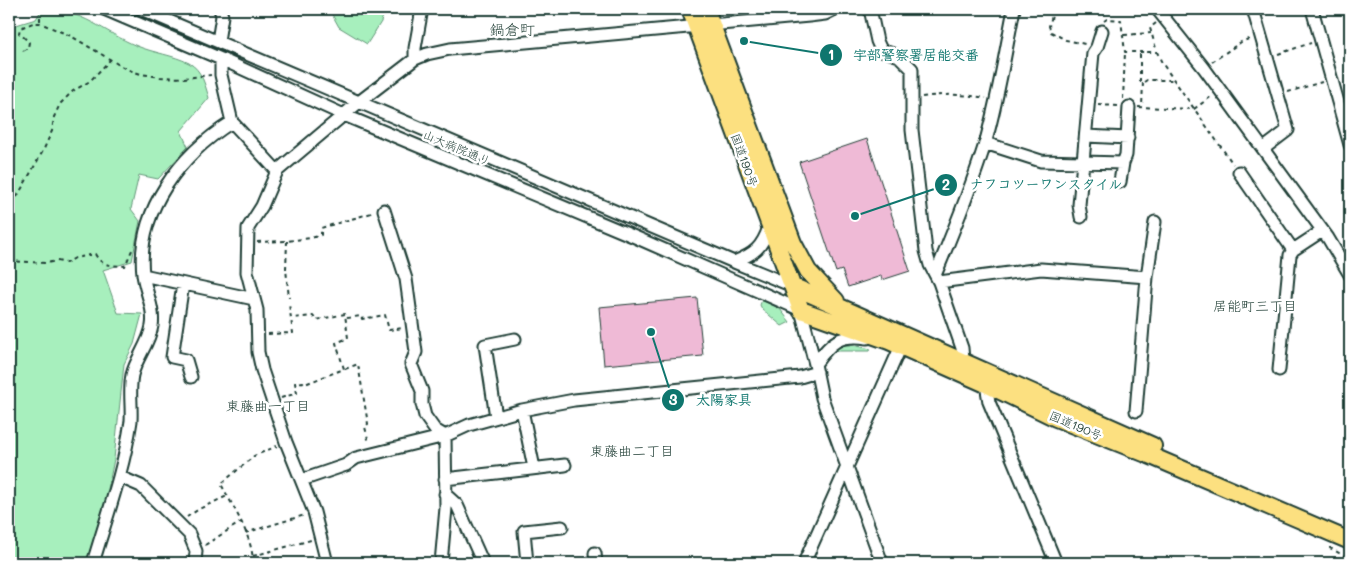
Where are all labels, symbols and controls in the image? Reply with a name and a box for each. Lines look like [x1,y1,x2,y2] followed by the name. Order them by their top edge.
[489,19,535,39] district label: 鍋倉町
[818,41,989,70] callout: 宇部警察署居能交番
[828,44,834,64] text: 1
[853,45,979,64] text: 宇部警察署居能交番
[421,126,493,168] street label: 山大病院通り
[728,131,762,189] street label: 国道190号
[934,170,1133,199] callout: ナフコツーワンスタイル
[942,174,950,194] text: 2
[969,174,1123,193] text: ナフコツーワンスタイル
[1213,296,1297,315] district label: 居能町三丁目
[661,385,762,414] callout: 太陽家具
[668,389,678,409] text: 3
[696,390,752,409] text: 太陽家具
[226,396,310,415] district label: 東藤曲一丁目
[1047,407,1105,443] street label: 国道190号
[590,441,674,460] district label: 東藤曲二丁目

